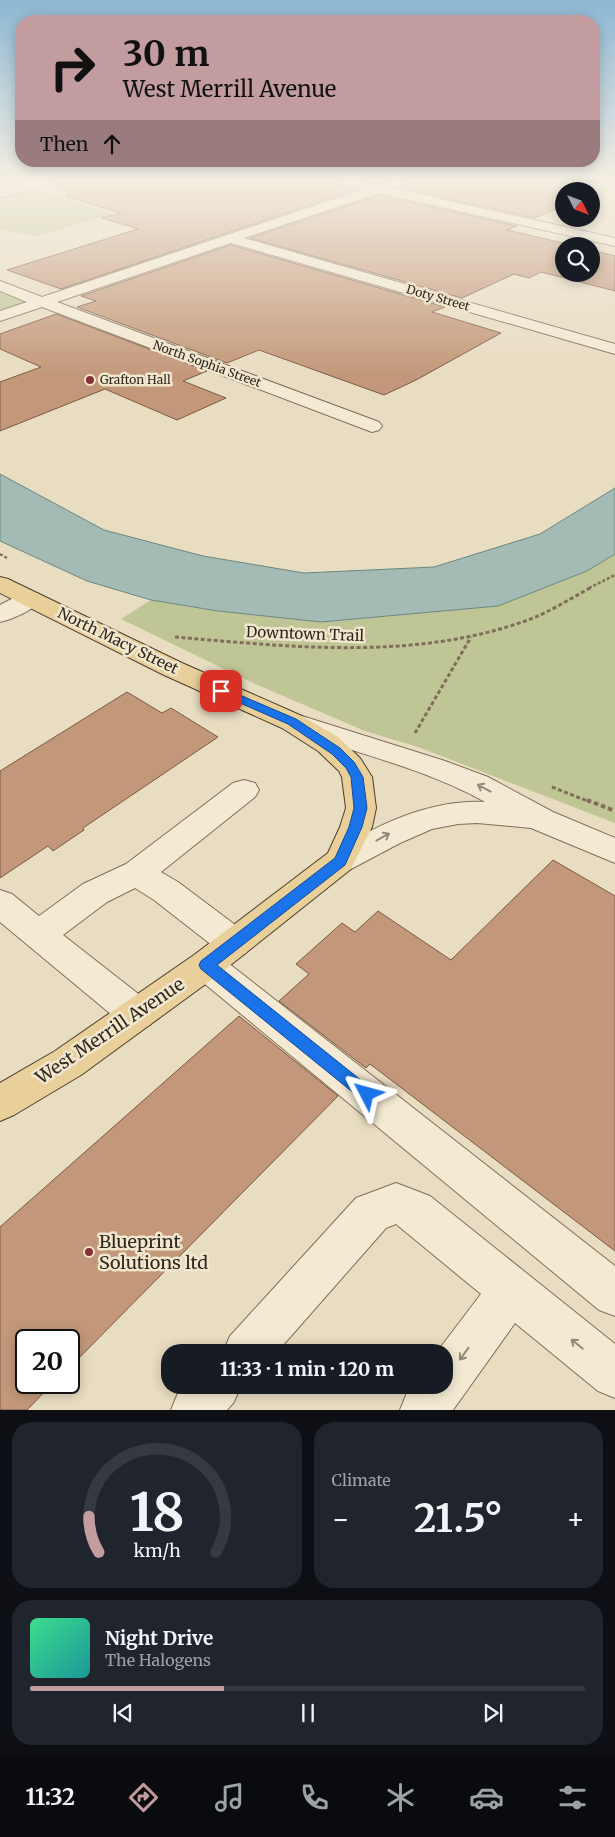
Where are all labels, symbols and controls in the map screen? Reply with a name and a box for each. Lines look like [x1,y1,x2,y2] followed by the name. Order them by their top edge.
[123,32,209,76] text: 30 m
[40,35,105,100] icon: right
[123,75,336,103] text: West Merrill Avenue
[98,130,126,158] icon: ahead
[40,132,88,156] text: Then
[555,182,600,228] north arrow
[555,182,600,282] map controls
[555,237,600,282] button: search
[405,281,472,314] street label: Doty Street
[151,337,264,390] street label: North Sophia Street
[100,372,171,387] place label: Grafton Hall
[84,374,96,386] marker: Grafton Hall
[55,603,182,678] street label: North Macy Street
[246,622,365,645] street label: Downtown Trail
[200,670,242,712] pin
[207,677,235,705] icon: arrive
[477,783,492,792] one-way arrow
[375,832,389,842] one-way arrow
[30,972,189,1089] street label: West Merrill Avenue
[340,1067,392,1119] position arrow
[99,1230,208,1274] place label: Blueprint Solutions ltd
[83,1246,95,1258] marker: Blueprint Solutions ltd
[15,1329,80,1394] speed limit sign: 20
[571,1338,584,1349] one-way arrow
[459,1347,470,1360] one-way arrow
[220,1357,394,1381] text: 11:33 · 1 min · 120 m
[332,1470,391,1490] text: Climate
[129,1480,184,1545] text: 18
[414,1495,503,1542] text: 21.5°
[332,1501,350,1537] text: −
[566,1501,585,1537] text: +
[133,1539,181,1562] text: km/h
[105,1626,213,1650] text: Night Drive
[105,1650,211,1670] text: The Halogens
[109,1699,137,1727] icon: previous
[294,1699,322,1727] icon: pause
[479,1699,507,1727] icon: next
[126,1780,161,1815] icon: directions
[212,1780,247,1815] icon: music
[297,1780,332,1815] icon: phone
[383,1780,418,1815] icon: climate
[469,1780,504,1815] icon: car
[555,1780,590,1815] icon: filters
[25,1783,75,1811] text: 11:32

